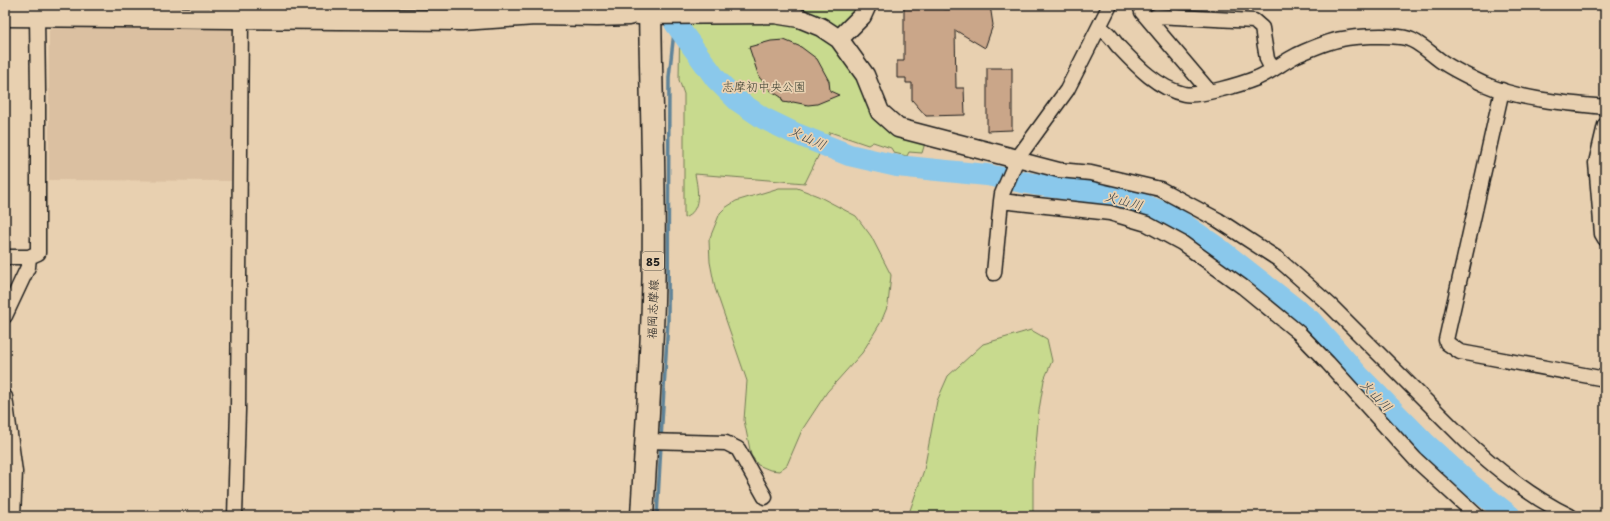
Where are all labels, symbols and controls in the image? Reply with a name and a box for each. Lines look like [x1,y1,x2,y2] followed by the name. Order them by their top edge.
[722,77,806,95] park label: 志摩初中央公園
[786,120,830,154] water label: 火山川
[1103,185,1145,215] water label: 火山川
[642,252,664,270] road number: 85
[642,279,662,339] street label: 福岡志摩線
[1357,374,1397,416] water label: 火山川

